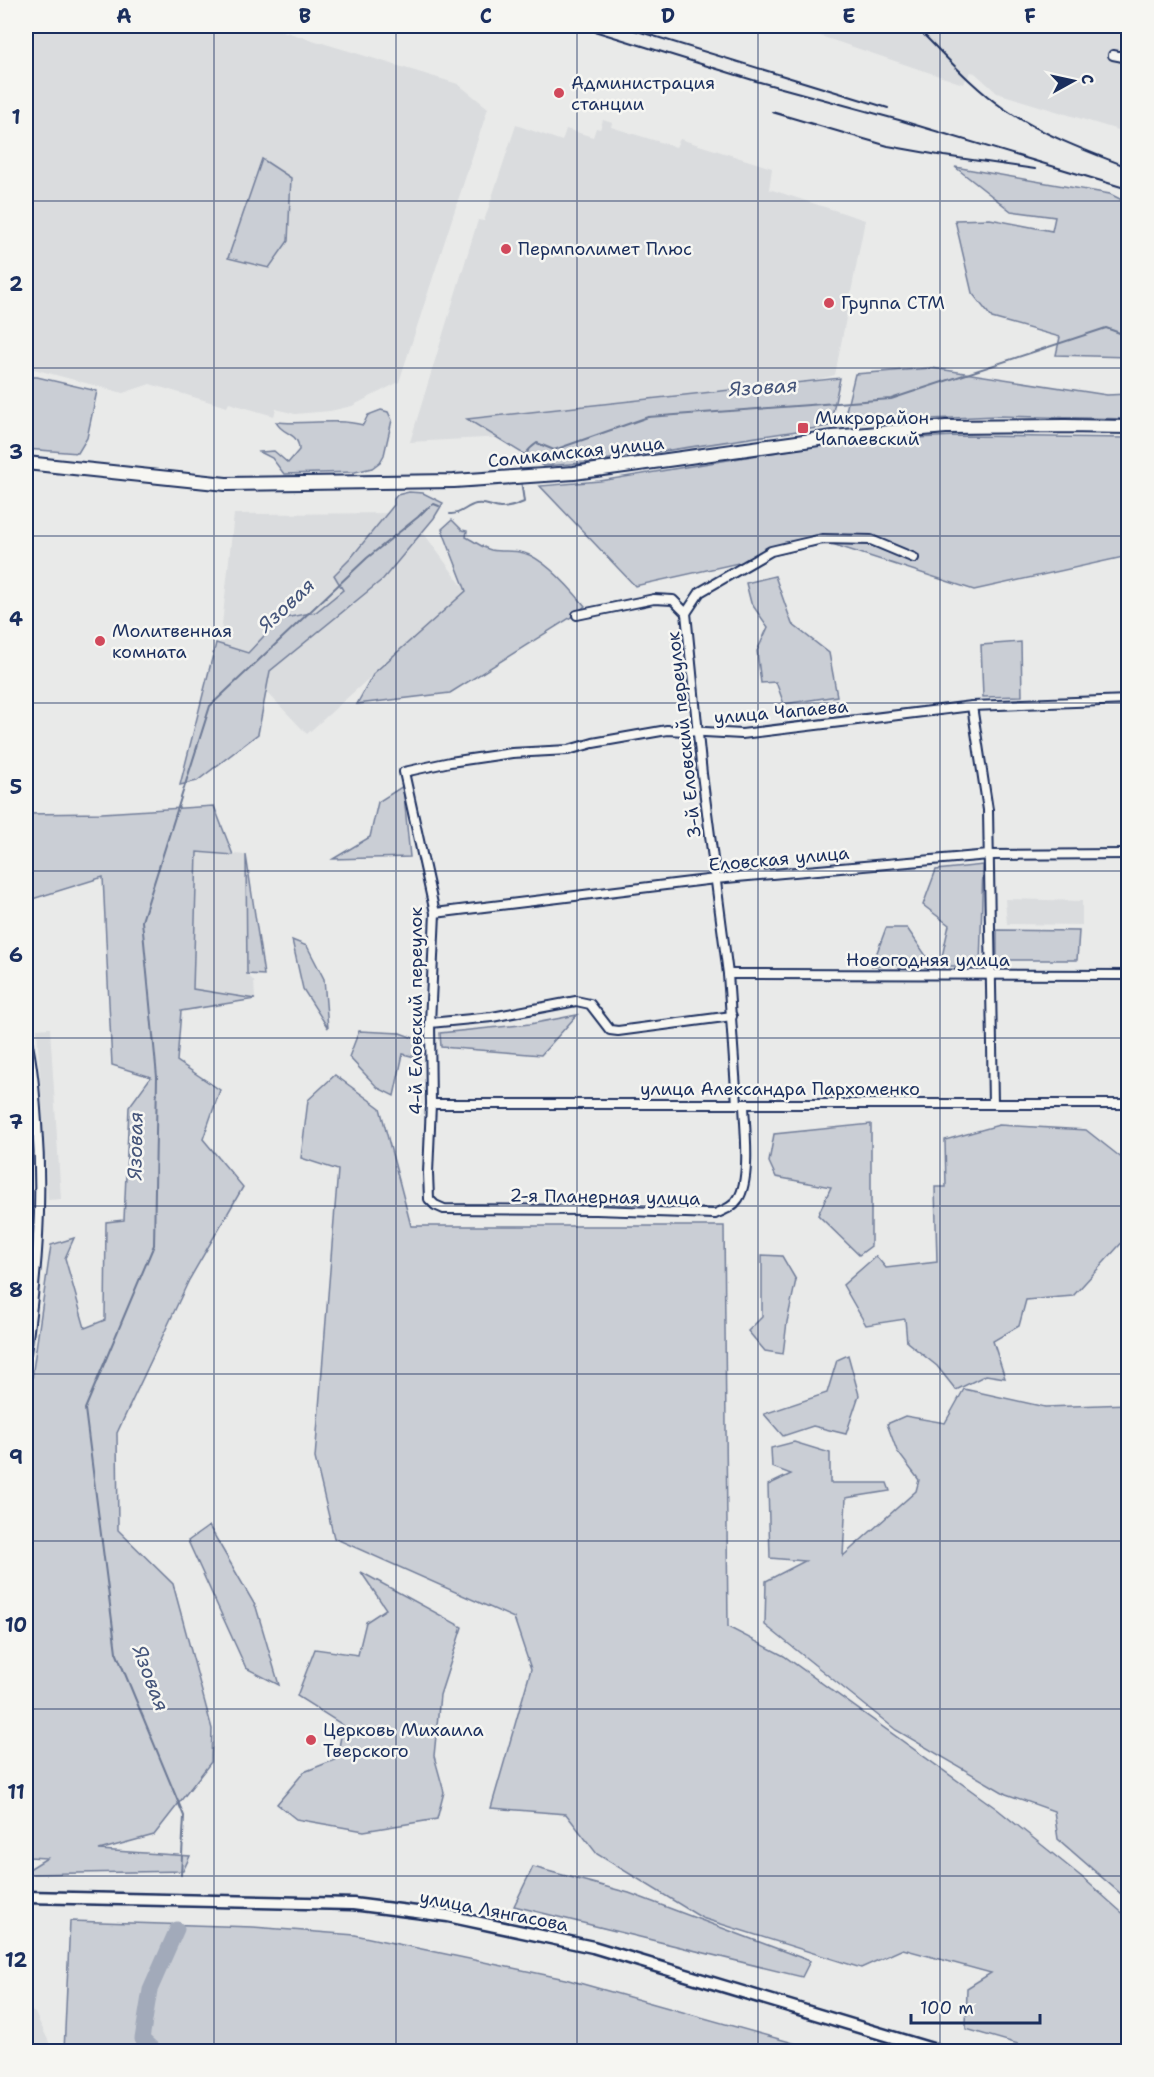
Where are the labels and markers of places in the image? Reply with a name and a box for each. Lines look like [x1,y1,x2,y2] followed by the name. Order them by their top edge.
[571,71,715,116] place label: Администрация станции
[552,86,566,100] marker: Администрация станции
[518,237,692,261] place label: Пермполимет Плюс
[499,242,513,256] marker: Пермполимет Плюс
[841,291,945,315] place label: Группа СТМ
[822,296,836,310] marker: Группа СТМ
[815,406,929,451] place label: Микрорайон Чапаевский
[796,421,810,435] marker: Микрорайон Чапаевский
[112,619,232,664] place label: Молитвенная комната
[93,634,107,648] marker: Молитвенная комната
[323,1718,484,1763] place label: Церковь Михаила Тверского
[304,1733,318,1747] marker: Церковь Михаила Тверского

